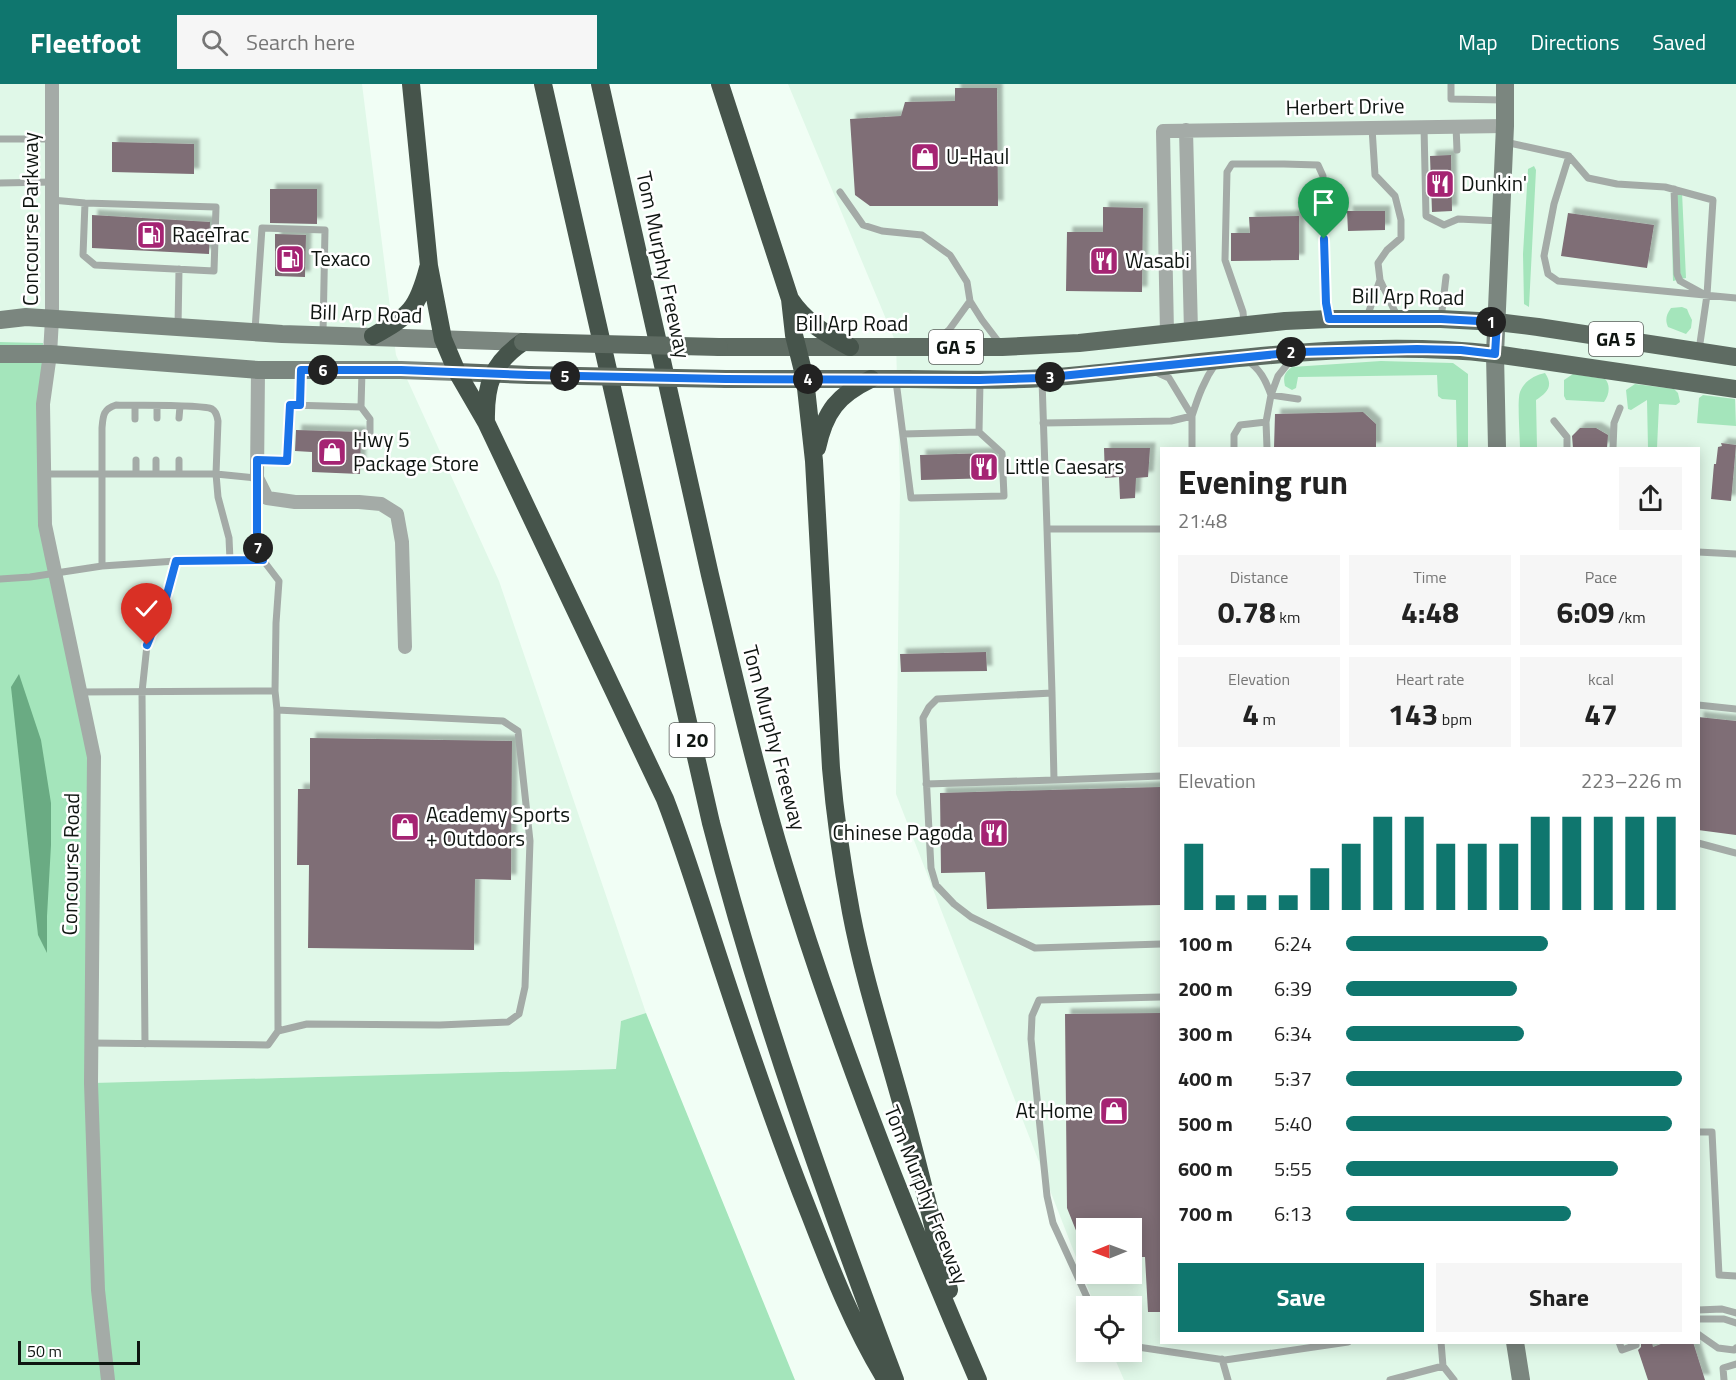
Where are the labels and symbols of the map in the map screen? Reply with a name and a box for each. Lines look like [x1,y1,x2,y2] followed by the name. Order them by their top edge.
[1285,89,1405,123] street label: Herbert Drive
[14,132,46,306] street label: Concourse Parkway
[946,140,1009,172] place label: U-Haul
[909,141,941,173] shop icon: U-Haul
[1461,167,1527,199] place label: Dunkin'
[629,168,699,361] street label: Tom Murphy Freeway
[1424,168,1456,200] restaurant icon: Dunkin'
[1298,177,1349,239] pin
[172,218,249,250] place label: RaceTrac
[135,219,167,251] fuel station icon: RaceTrac
[311,242,371,274] place label: Texaco
[274,243,306,275] fuel station icon: Texaco
[1125,244,1190,276] place label: Wasabi
[1088,245,1120,277] restaurant icon: Wasabi
[1351,279,1465,313] street label: Bill Arp Road
[309,295,423,331] street label: Bill Arp Road
[796,307,908,339] street label: Bill Arp Road
[1476,307,1506,337] pin: 1
[1589,322,1643,356] road number: GA 5
[929,330,983,364] road number: GA 5
[1276,337,1306,367] pin: 2
[308,355,338,385] pin: 6
[550,361,580,391] pin: 5
[1035,362,1065,392] pin: 3
[793,364,823,394] pin: 4
[353,423,479,479] place label: Hwy 5 Package Store
[316,436,348,468] shop icon: Hwy 5 Package Store
[1005,450,1124,482] place label: Little Caesars
[968,451,1000,483] restaurant icon: Little Caesars
[243,533,273,563] pin: 7
[121,583,172,645] pin
[735,642,815,834] street label: Tom Murphy Freeway
[670,723,714,757] road number: I 20
[53,792,87,936] street label: Concourse Road
[426,798,570,854] place label: Academy Sports + Outdoors
[389,811,421,843] shop icon: Academy Sports + Outdoors
[832,816,973,848] place label: Chinese Pagoda
[978,817,1010,849] restaurant icon: Chinese Pagoda
[1015,1094,1093,1126] place label: At Home
[1098,1095,1130,1127] shop icon: At Home
[876,1100,977,1289] street label: Tom Murphy Freeway
[1076,1218,1142,1284] north arrow
[18,1338,140,1366] scale bar

